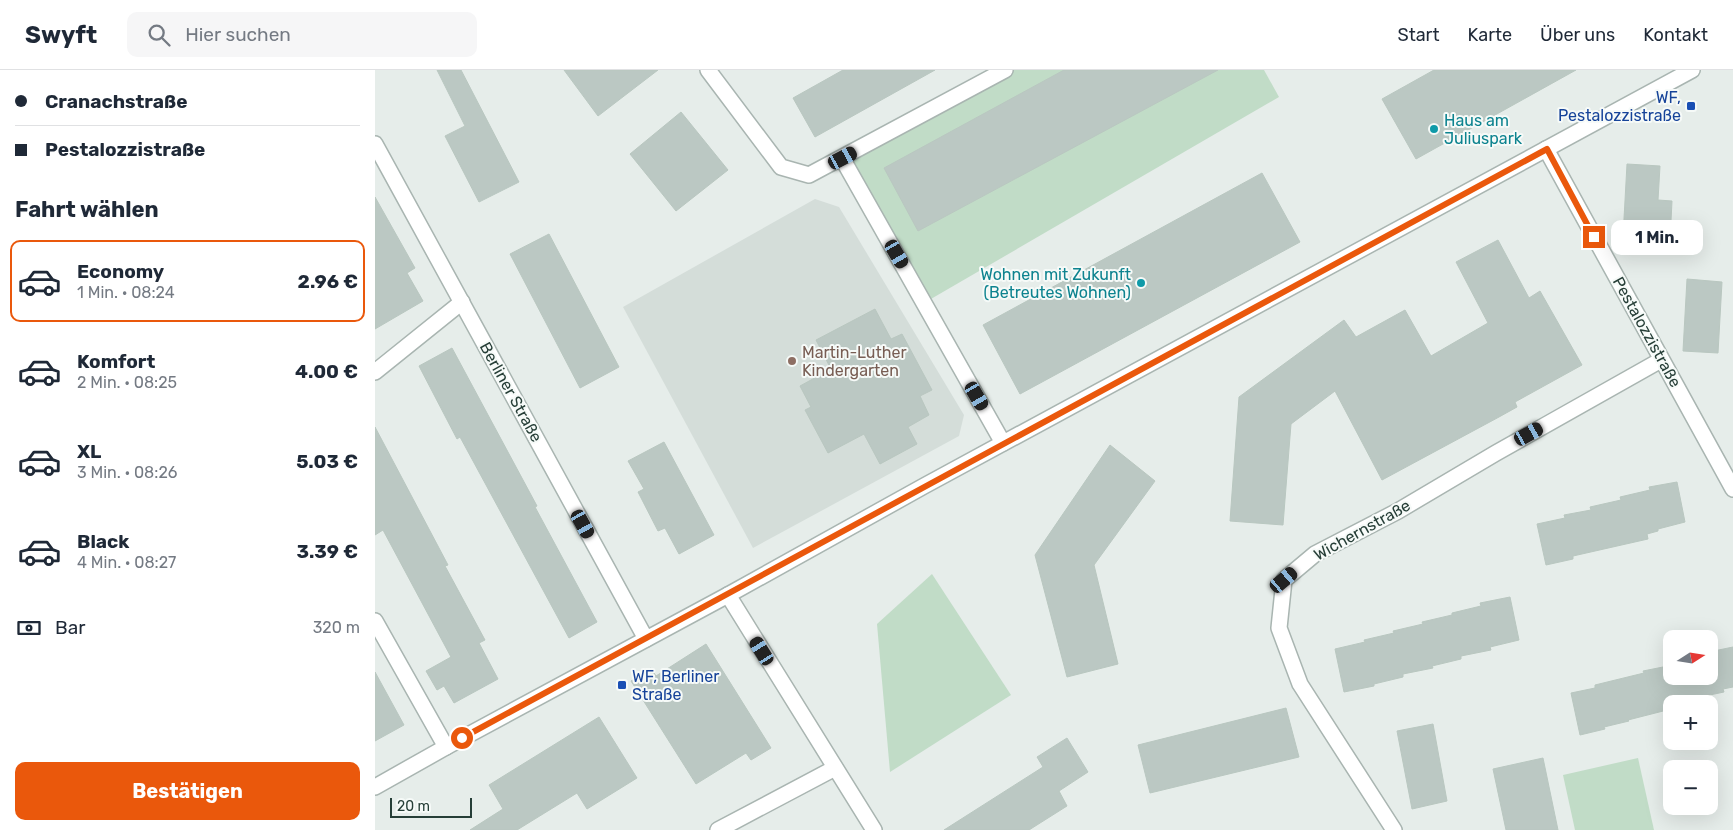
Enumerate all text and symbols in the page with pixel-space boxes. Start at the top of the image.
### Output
search box [127,12,477,57]
text: Swyft [25,21,97,49]
icon: search [145,21,173,49]
text: Hier suchen [185,23,291,46]
text: Start [1397,24,1440,46]
text: Karte [1468,24,1512,46]
text: Über uns [1540,24,1615,46]
text: Kontakt [1643,24,1708,46]
place label: WF, Pestalozzistraße [1558,88,1681,125]
text: Cranachstraße [45,90,187,113]
marker: WF, Pestalozzistraße [1685,100,1697,112]
place label: Haus am Juliuspark [1444,111,1523,148]
marker: Haus am Juliuspark [1428,123,1440,135]
text: Pestalozzistraße [45,138,205,161]
car [826,144,859,172]
text: Fahrt wählen [15,196,159,223]
callout: 1 Min. [1611,220,1704,254]
route end [1583,226,1605,248]
text: 1 Min. [1635,228,1679,247]
car [883,237,910,271]
icon: car [17,259,62,304]
text: Economy [77,260,164,283]
place label: Wohnen mit Zukunft (Betreutes Wohnen) [980,265,1131,302]
text: 2.96 € [298,270,358,293]
street label: Pestalozzistraße [1609,274,1685,390]
marker: Wohnen mit Zukunft (Betreutes Wohnen) [1135,277,1147,289]
text: 1 Min. · 08:24 [77,283,175,302]
street label: Berliner Straße [476,339,546,445]
place label: Martin-Luther Kindergarten [802,343,907,380]
icon: car [17,349,62,394]
text: Komfort [77,350,155,373]
marker: Martin-Luther Kindergarten [786,355,798,367]
text: 4.00 € [295,360,358,383]
text: 2 Min. · 08:25 [77,373,177,392]
car [963,379,990,413]
car [1512,420,1545,448]
icon: car [17,439,62,484]
text: XL [77,440,101,463]
text: 5.03 € [296,450,358,473]
text: 3 Min. · 08:26 [77,463,177,482]
street label: Wichernstraße [1310,496,1414,564]
car [569,507,596,541]
icon: car [17,529,62,574]
text: Black [77,530,129,553]
text: 3.39 € [296,540,358,563]
text: 4 Min. · 08:27 [77,553,176,572]
car [1267,565,1300,595]
icon: cash [15,614,43,642]
text: Bar [55,616,85,639]
text: 320 m [313,618,360,637]
north arrow [1663,630,1717,685]
map controls [1663,630,1718,815]
car [747,634,776,668]
place label: WF, Berliner Straße [632,667,719,704]
marker: WF, Berliner Straße [616,679,628,691]
button: + [1663,695,1718,750]
route start [451,727,473,749]
button: − [1663,760,1718,815]
button: Bestätigen [15,762,360,820]
scale bar [390,795,473,818]
text: 20 m [397,798,430,815]

